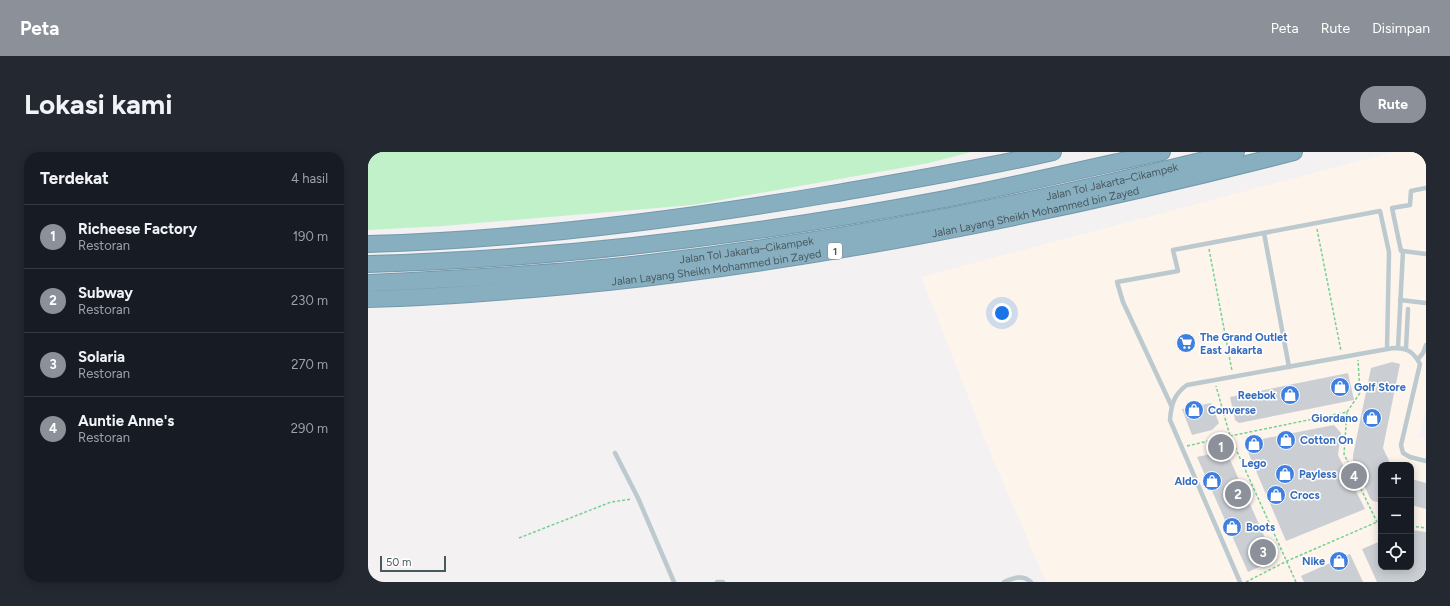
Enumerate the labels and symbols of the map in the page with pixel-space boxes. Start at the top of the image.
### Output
street label: Jalan Tol Jakarta–Cikampek [1045,160,1180,203]
street label: Jalan Layang Sheikh Mohammed bin Zayed [931,184,1141,240]
street label: Jalan Tol Jakarta–Cikampek [679,234,815,266]
road number: 1 [828,243,842,259]
street label: Jalan Layang Sheikh Mohammed bin Zayed [611,247,822,289]
your location [992,303,1012,323]
place label: The Grand Outlet East Jakarta [1200,331,1288,357]
supermarket icon: The Grand Outlet East Jakarta [1175,332,1197,354]
shop icon: Golf Store [1329,376,1351,398]
place label: Golf Store [1354,381,1406,394]
shop icon: Reebok [1279,384,1301,406]
place label: Reebok [1238,389,1276,402]
shop icon: Converse [1183,399,1205,421]
place label: Converse [1208,404,1256,417]
shop icon: Giordano [1361,407,1383,429]
place label: Giordano [1311,412,1359,425]
shop icon: Cotton On [1275,429,1297,451]
pin: 1 [1208,432,1234,462]
shop icon: Lego [1243,433,1265,455]
place label: Cotton On [1300,434,1353,447]
place label: Lego [1241,457,1267,470]
pin: 4 [1341,461,1367,491]
shop icon: Payless [1274,463,1296,485]
place label: Payless [1299,468,1337,481]
shop icon: Aldo [1201,470,1223,492]
place label: Aldo [1175,475,1199,488]
pin: 2 [1225,479,1251,509]
shop icon: Crocs [1265,484,1287,506]
place label: Crocs [1290,489,1320,502]
shop icon: Boots [1221,516,1243,538]
place label: Boots [1246,521,1275,534]
pin: 3 [1250,537,1276,567]
shop icon: Nike [1328,550,1350,572]
scale bar [380,554,446,573]
place label: Nike [1302,555,1325,568]

